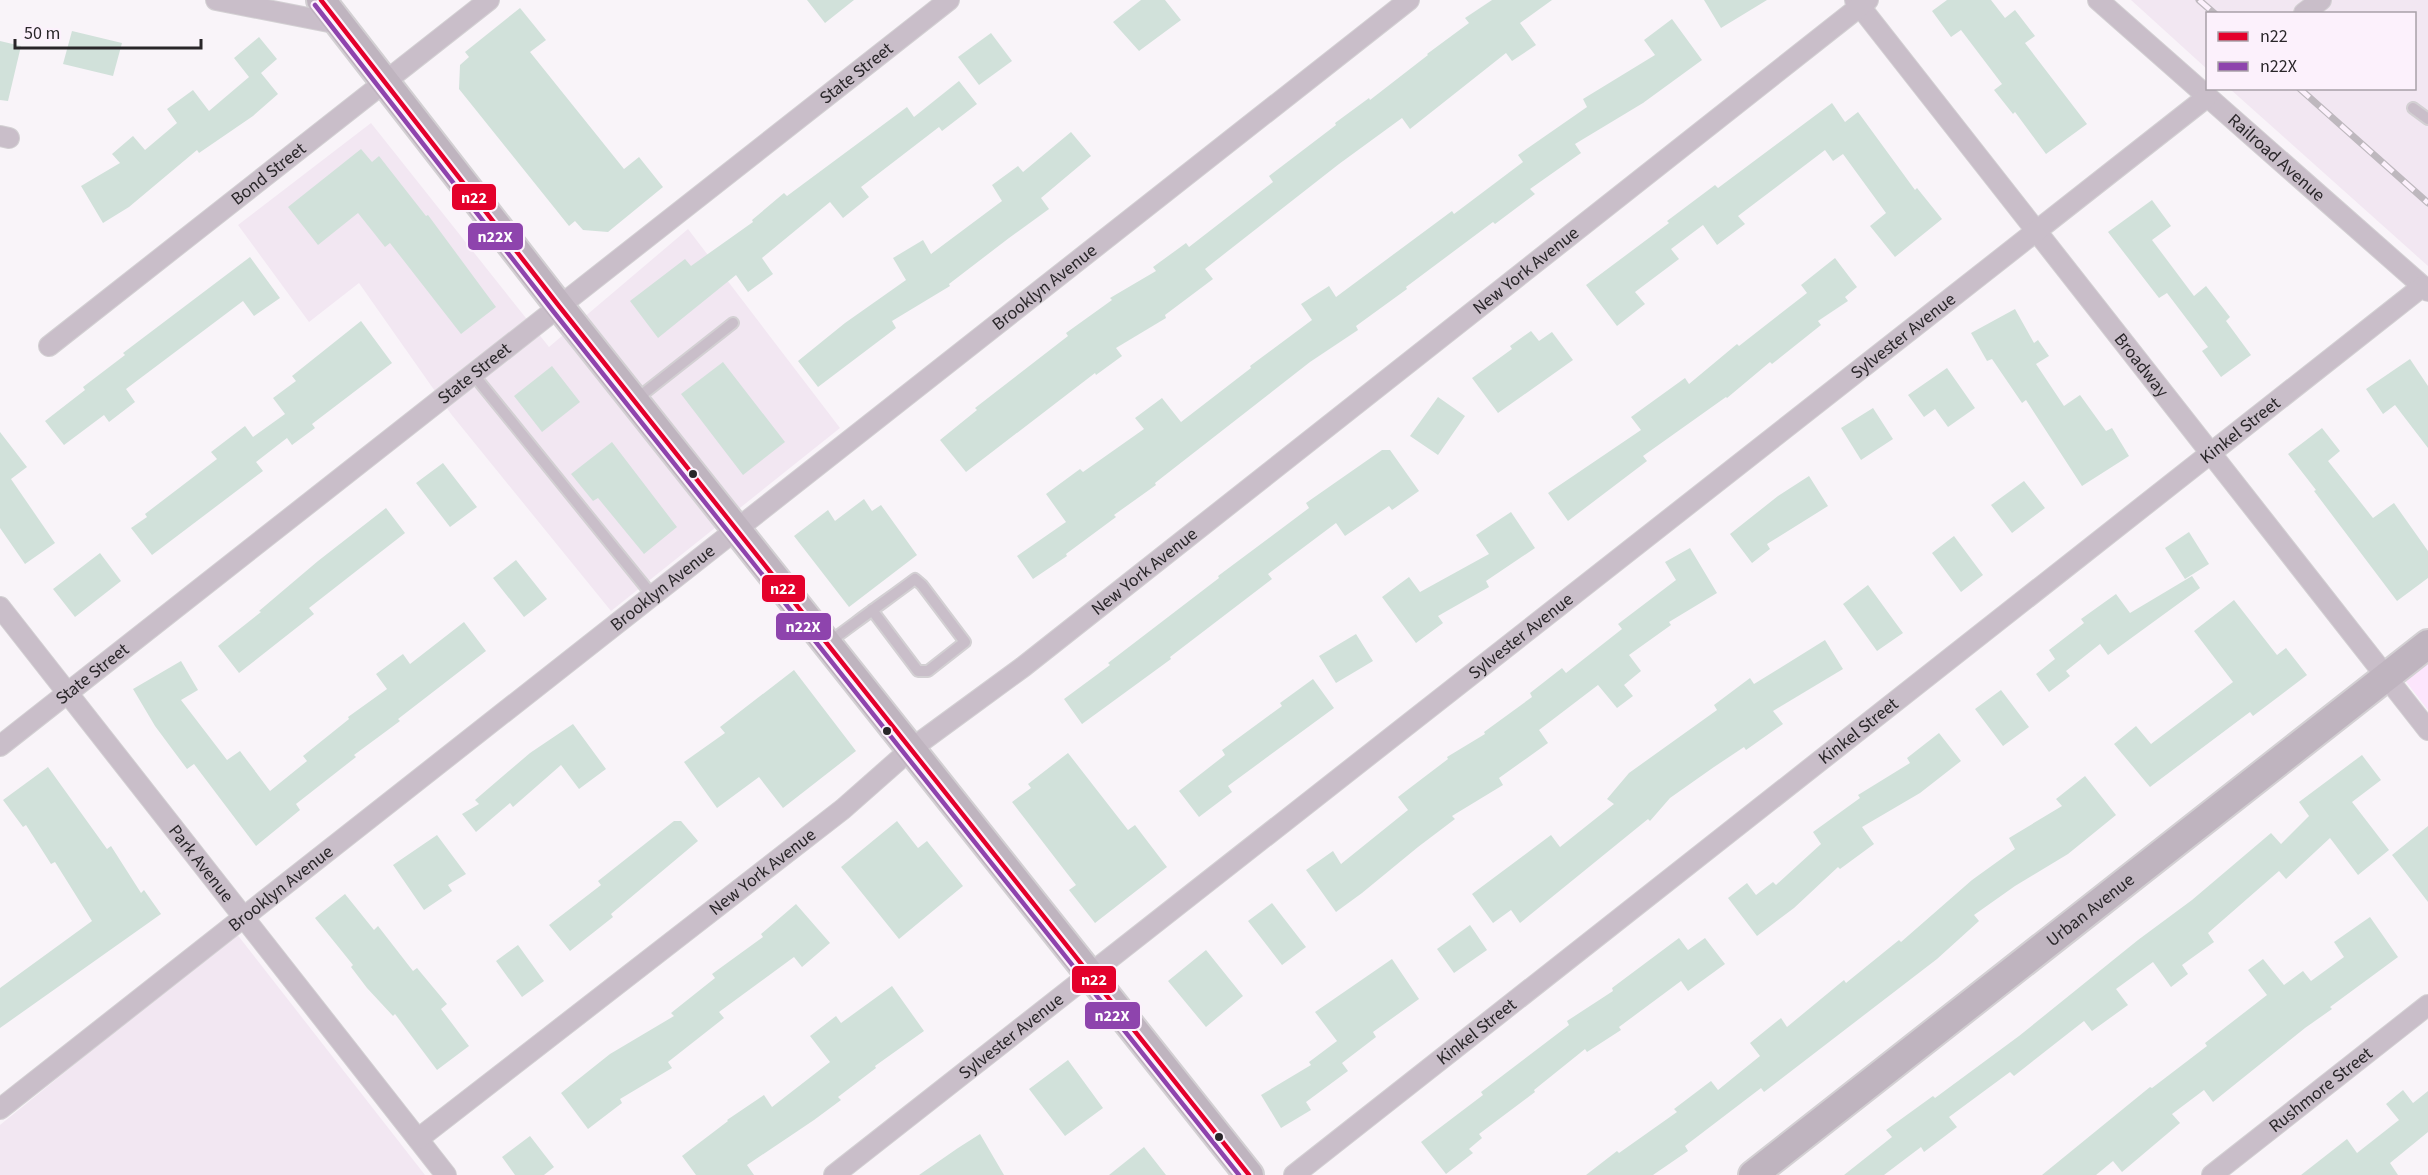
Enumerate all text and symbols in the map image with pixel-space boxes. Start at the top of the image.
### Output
scale bar [15,12,201,50]
legend [2206,12,2416,90]
text: 50 m [24,21,60,46]
text: n22 [2260,24,2288,49]
street label: State Street [814,37,898,110]
text: n22X [2260,54,2297,79]
street label: Railroad Avenue [2222,108,2330,208]
street label: Bond Street [226,137,311,211]
line badge: n22 [451,183,497,211]
text: n22 [461,187,487,209]
street label: New York Avenue [1468,221,1584,320]
line badge: n22X [467,222,524,251]
text: n22X [477,226,513,248]
street label: Brooklyn Avenue [987,238,1102,337]
street label: Sylvester Avenue [1845,287,1961,385]
street label: Broadway [2108,328,2175,403]
street label: State Street [432,337,516,411]
street label: Kinkel Street [2195,391,2286,470]
unlabelled marker [687,468,699,480]
street label: New York Avenue [1086,522,1203,622]
street label: Brooklyn Avenue [605,539,720,637]
line badge: n22 [761,574,806,603]
text: n22 [770,578,796,600]
street label: Sylvester Avenue [1463,587,1579,685]
line badge: n22X [775,612,832,641]
text: n22X [785,616,821,638]
street label: State Street [50,637,134,711]
street label: Kinkel Street [1813,692,1904,771]
unlabelled marker [881,725,893,737]
street label: Park Avenue [162,819,239,908]
street label: New York Avenue [704,822,821,921]
street label: Brooklyn Avenue [223,839,339,938]
street label: Urban Avenue [2041,868,2140,953]
line badge: n22 [1071,965,1117,994]
text: n22 [1081,969,1107,991]
street label: Sylvester Avenue [954,987,1069,1086]
street label: Kinkel Street [1431,992,1522,1071]
line badge: n22X [1084,1001,1141,1030]
text: n22X [1094,1005,1130,1027]
street label: Rushmore Street [2264,1041,2378,1139]
unlabelled marker [1213,1131,1225,1143]

